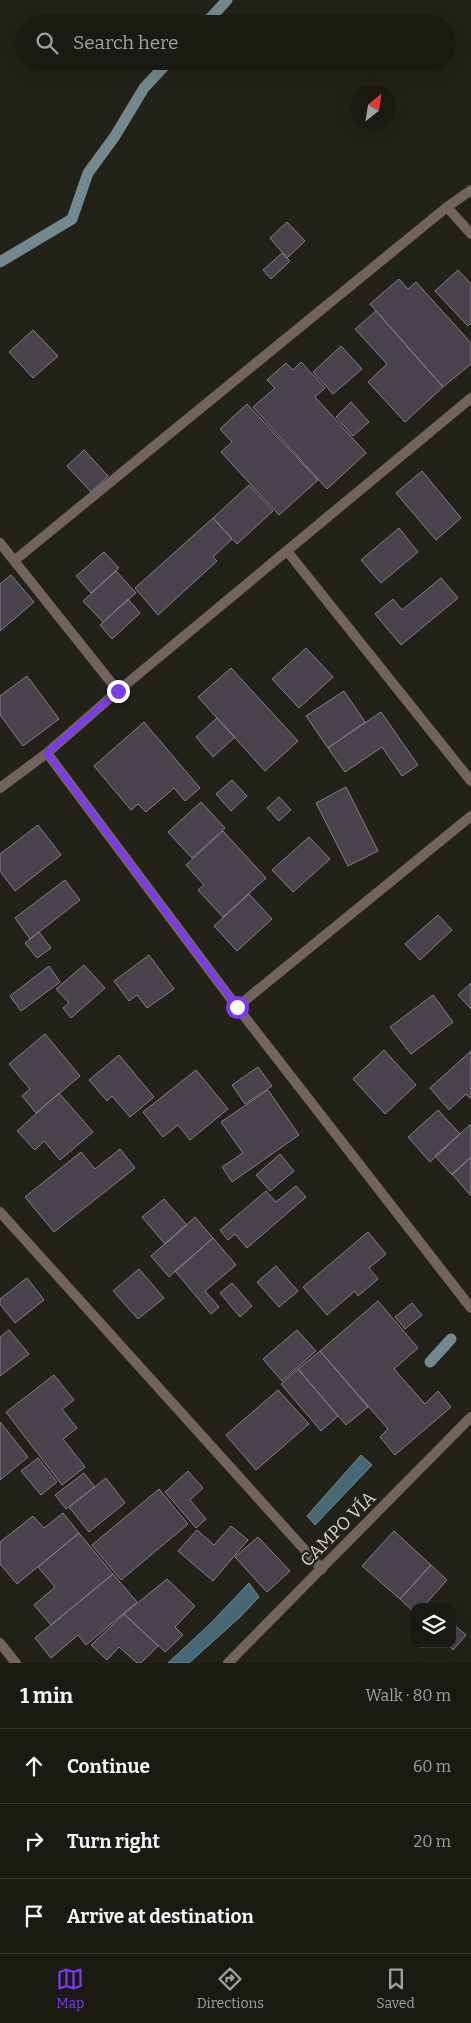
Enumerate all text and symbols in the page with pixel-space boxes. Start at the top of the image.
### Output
search box [15,15,456,70]
icon: search [33,29,61,57]
text: Search here [73,31,178,54]
north arrow [351,85,396,130]
route end [107,680,130,703]
route start [226,996,249,1019]
street label: CAMPO VÍA [295,1486,380,1571]
map controls [411,1603,456,1648]
button: layers [411,1603,456,1648]
text: 1 min [20,1683,73,1709]
text: Walk · 80 m [365,1686,451,1705]
icon: ahead [20,1752,48,1780]
text: Continue [67,1755,150,1778]
text: 60 m [413,1757,451,1776]
icon: right [20,1827,48,1855]
text: Turn right [67,1830,160,1853]
text: 20 m [414,1832,451,1851]
icon: arrive [20,1902,48,1930]
text: Arrive at destination [67,1905,254,1928]
tab: Map [56,1965,84,2012]
tab: Directions [197,1965,264,2012]
tab: Saved [376,1965,415,2012]

